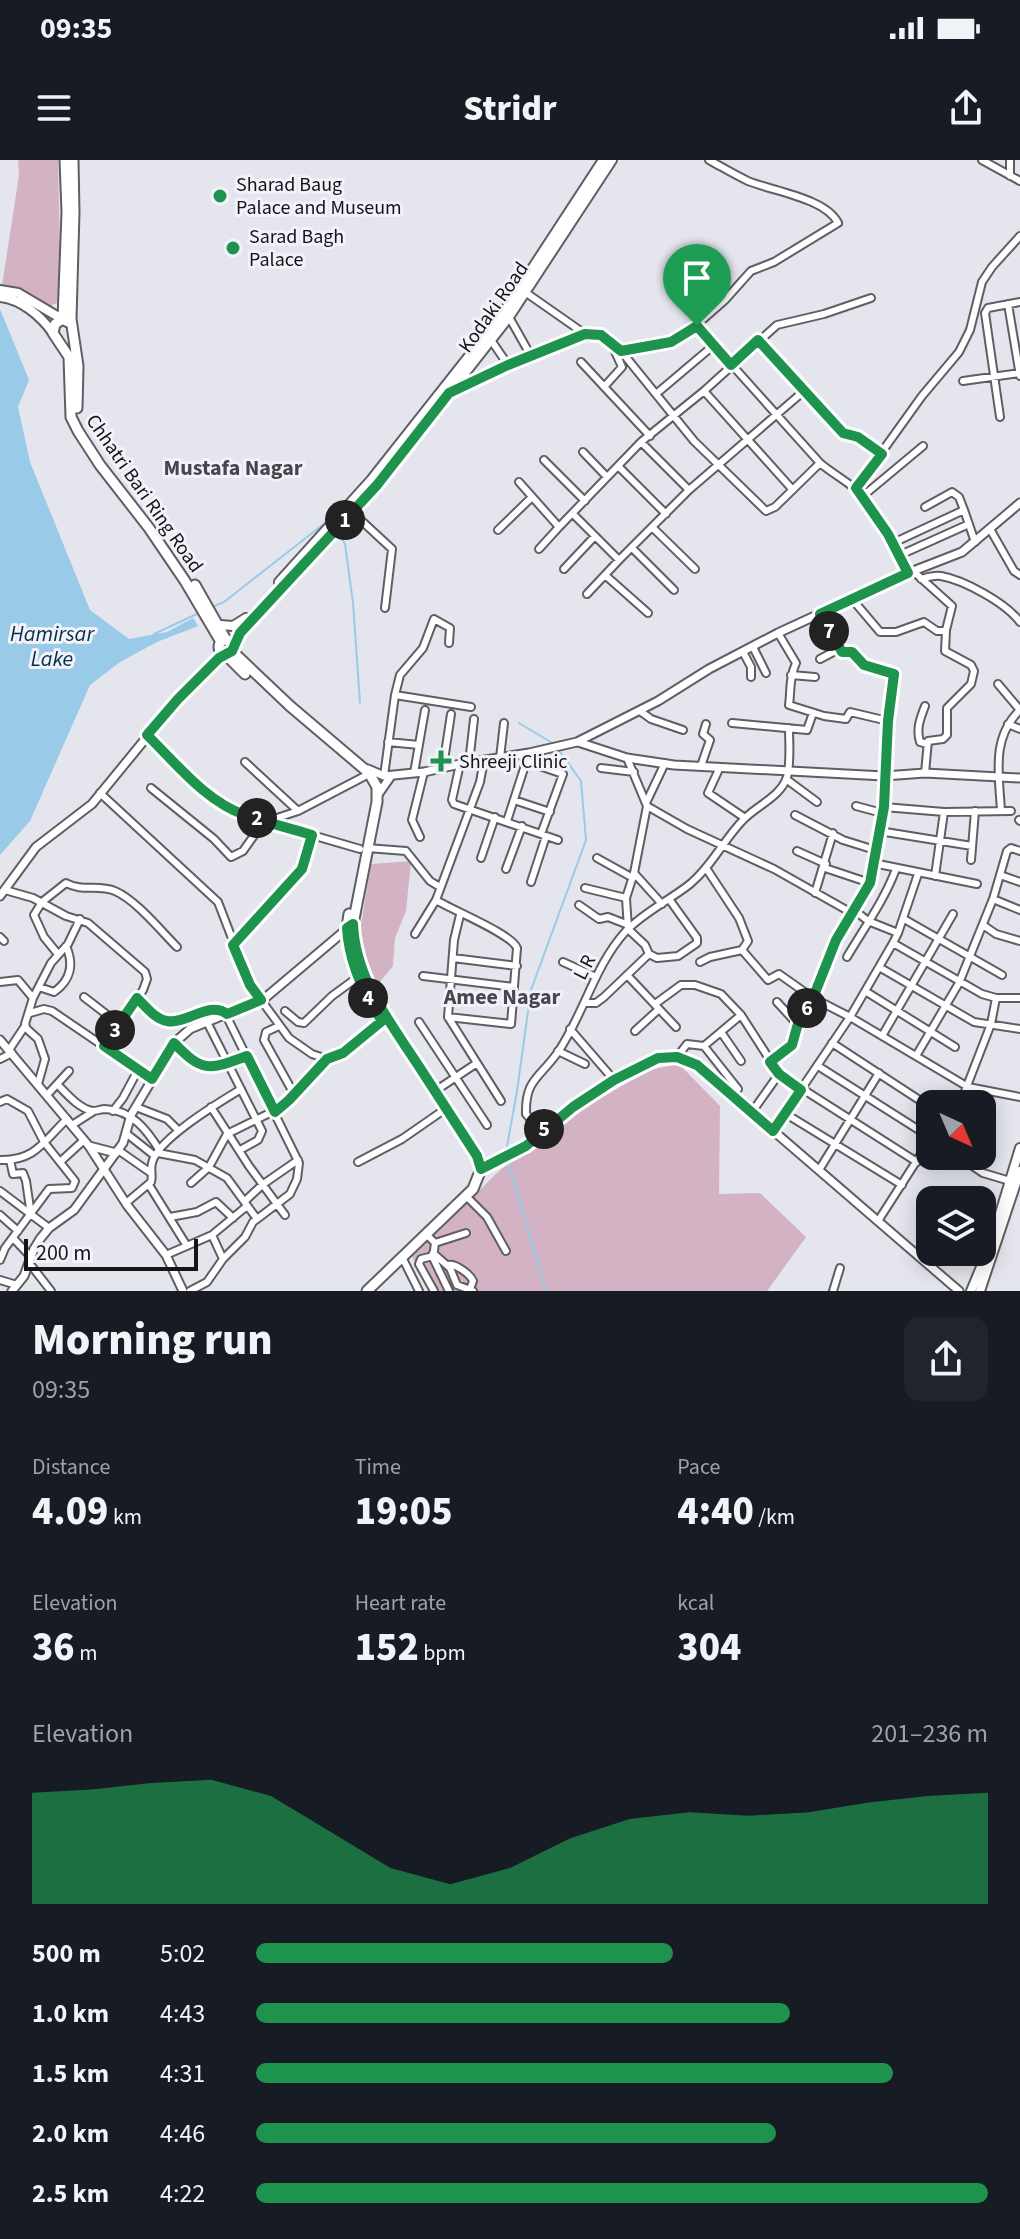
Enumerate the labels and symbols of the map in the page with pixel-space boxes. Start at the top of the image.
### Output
place label: Sharad Baug Palace and Museum [236,171,402,222]
marker: Sharad Baug Palace and Museum [211,187,229,205]
place label: Sarad Bagh Palace [249,223,344,274]
marker: Sarad Bagh Palace [224,239,242,257]
pin [663,244,731,326]
street label: Kodaki Road [452,256,535,359]
street label: Chhatri Bari Ring Road [79,409,209,578]
district label: Mustafa Nagar [163,452,303,484]
pin: 1 [325,500,365,540]
pin: 7 [809,611,849,651]
water label: Hamirsar Lake [10,618,95,675]
place label: Shreeji Clinic [459,748,567,776]
marker: Shreeji Clinic [430,750,452,772]
pin: 2 [237,798,277,838]
street label: L R [567,950,603,985]
pin: 4 [348,978,388,1018]
district label: Amee Nagar [443,981,561,1013]
pin: 6 [787,988,827,1028]
pin: 3 [95,1010,135,1050]
north arrow [916,1090,996,1170]
pin: 5 [524,1109,564,1149]
scale bar [24,1235,198,1271]

